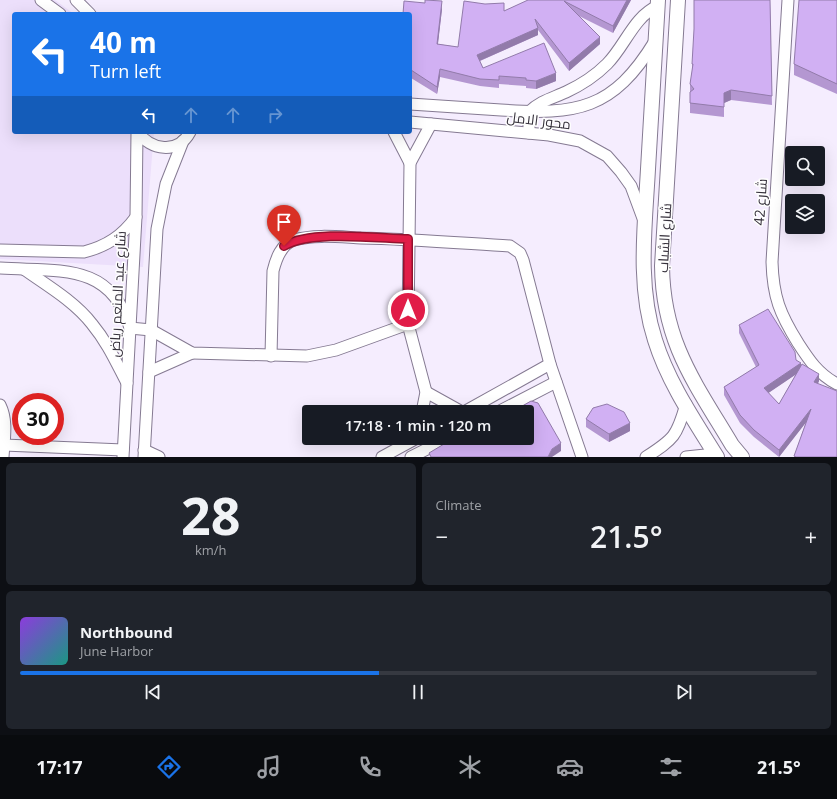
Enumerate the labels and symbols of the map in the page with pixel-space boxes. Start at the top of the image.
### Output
street label: محور الامل [506,107,572,133]
street label: شارع 42 [749,178,771,226]
street label: شارع الشباب [653,203,675,273]
pin [267,205,301,246]
street label: شارع عبد المنعم رياض [104,230,131,358]
position arrow [387,289,429,331]
speed limit sign: 30 [12,393,64,445]

